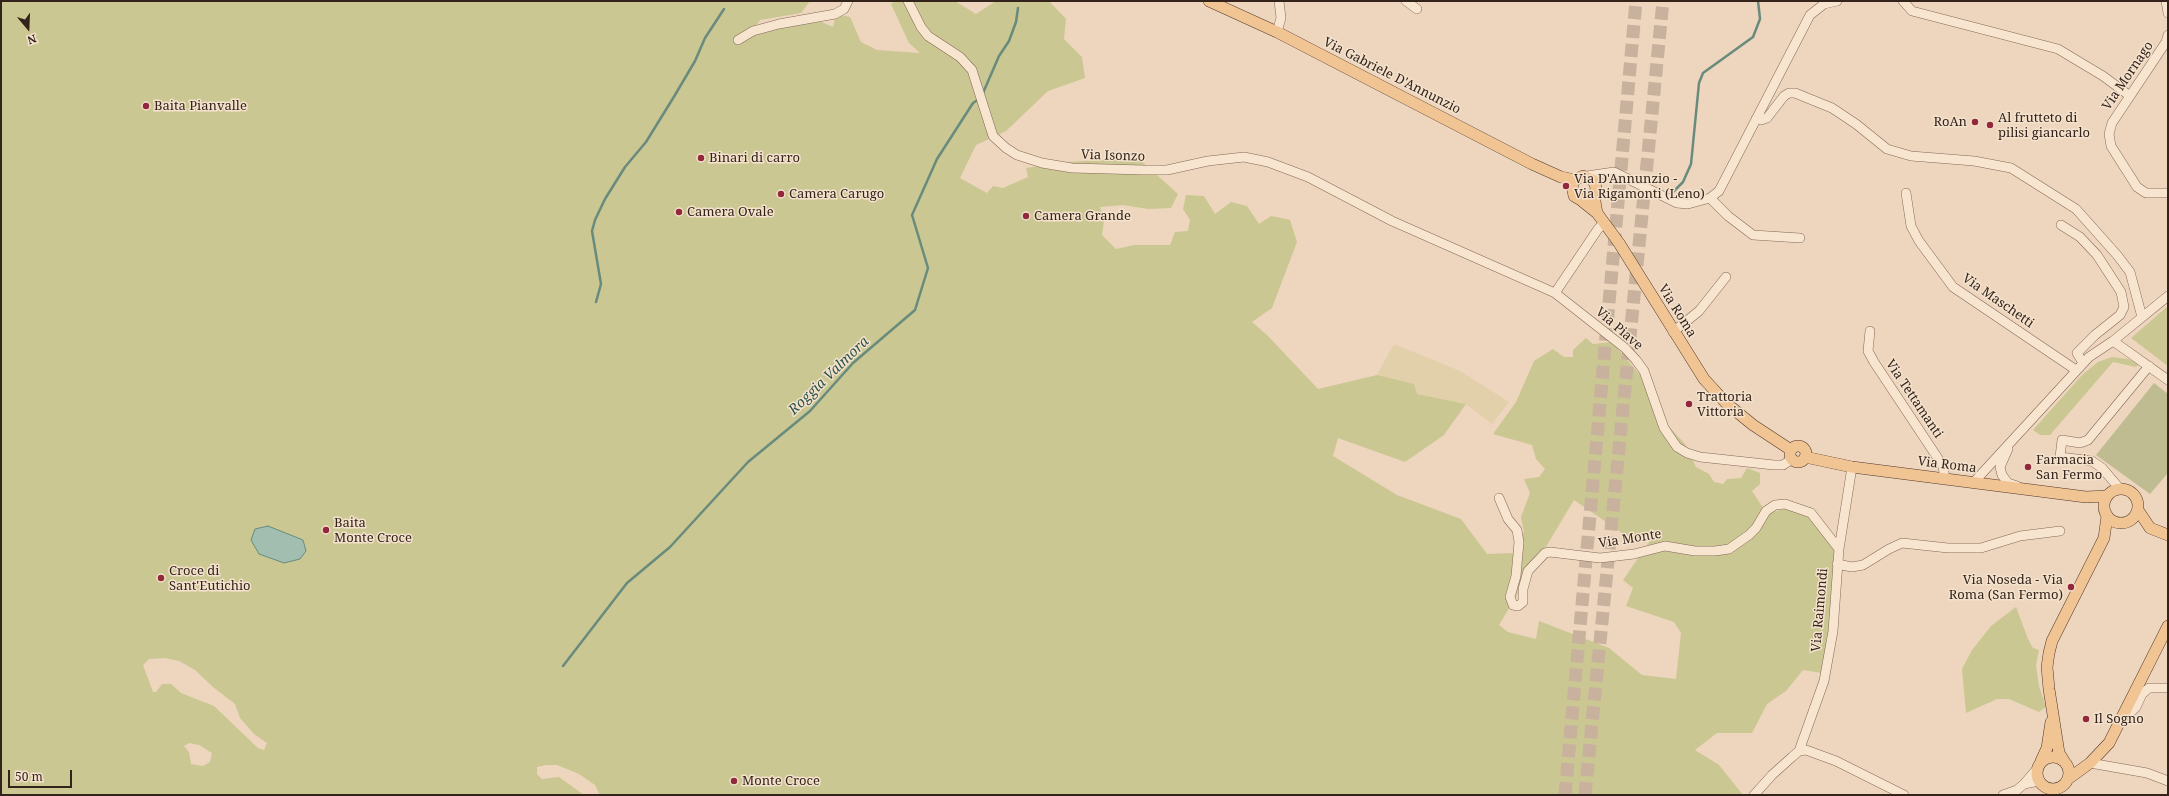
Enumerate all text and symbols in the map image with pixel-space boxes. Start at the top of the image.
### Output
north arrow [8,8,48,48]
text: N [26,31,39,48]
street label: Via Gabriele D'Annunzio [1321,35,1463,117]
street label: Via Mornago [2099,39,2157,113]
place label: Baita Pianvalle [154,98,247,114]
marker: Baita Pianvalle [141,101,151,111]
place label: Al frutteto di pilisi giancarlo [1998,110,2090,141]
place label: RoAn [1933,114,1967,130]
marker: RoAn [1970,117,1980,127]
marker: Al frutteto di pilisi giancarlo [1985,120,1995,130]
street label: Via Isonzo [1081,147,1145,165]
place label: Binari di carro [709,150,800,166]
marker: Binari di carro [696,153,706,163]
place label: Via D'Annunzio - Via Rigamonti (Leno) [1574,171,1705,202]
marker: Via D'Annunzio - Via Rigamonti (Leno) [1561,181,1571,191]
place label: Camera Carugo [789,186,884,202]
marker: Camera Carugo [776,189,786,199]
place label: Camera Ovale [687,204,774,220]
marker: Camera Ovale [674,207,684,217]
place label: Camera Grande [1034,208,1131,224]
marker: Camera Grande [1021,211,1031,221]
street label: Via Maschetti [1959,271,2037,331]
street label: Via Roma [1655,282,1699,340]
street label: Via Piave [1592,304,1646,354]
water label: Roggia Valmora [785,334,873,418]
street label: Via Tettamanti [1882,357,1946,441]
place label: Trattoria Vittoria [1697,389,1752,420]
marker: Trattoria Vittoria [1684,399,1694,409]
place label: Farmacia San Fermo [2036,452,2102,483]
street label: Via Roma [1917,454,1977,476]
marker: Farmacia San Fermo [2023,462,2033,472]
place label: Baita Monte Croce [334,515,412,546]
marker: Baita Monte Croce [321,525,331,535]
street label: Via Monte [1598,526,1662,552]
place label: Croce di Sant'Eutichio [169,563,251,594]
street label: Via Raimondi [1809,568,1831,652]
place label: Via Noseda - Via Roma (San Fermo) [1949,572,2063,603]
marker: Croce di Sant'Eutichio [156,573,166,583]
marker: Via Noseda - Via Roma (San Fermo) [2066,582,2076,592]
place label: Il Sogno [2094,711,2144,727]
marker: Il Sogno [2081,714,2091,724]
scale bar [10,762,74,788]
text: 50 m [15,768,43,785]
place label: Monte Croce [742,773,820,789]
marker: Monte Croce [729,776,739,786]

